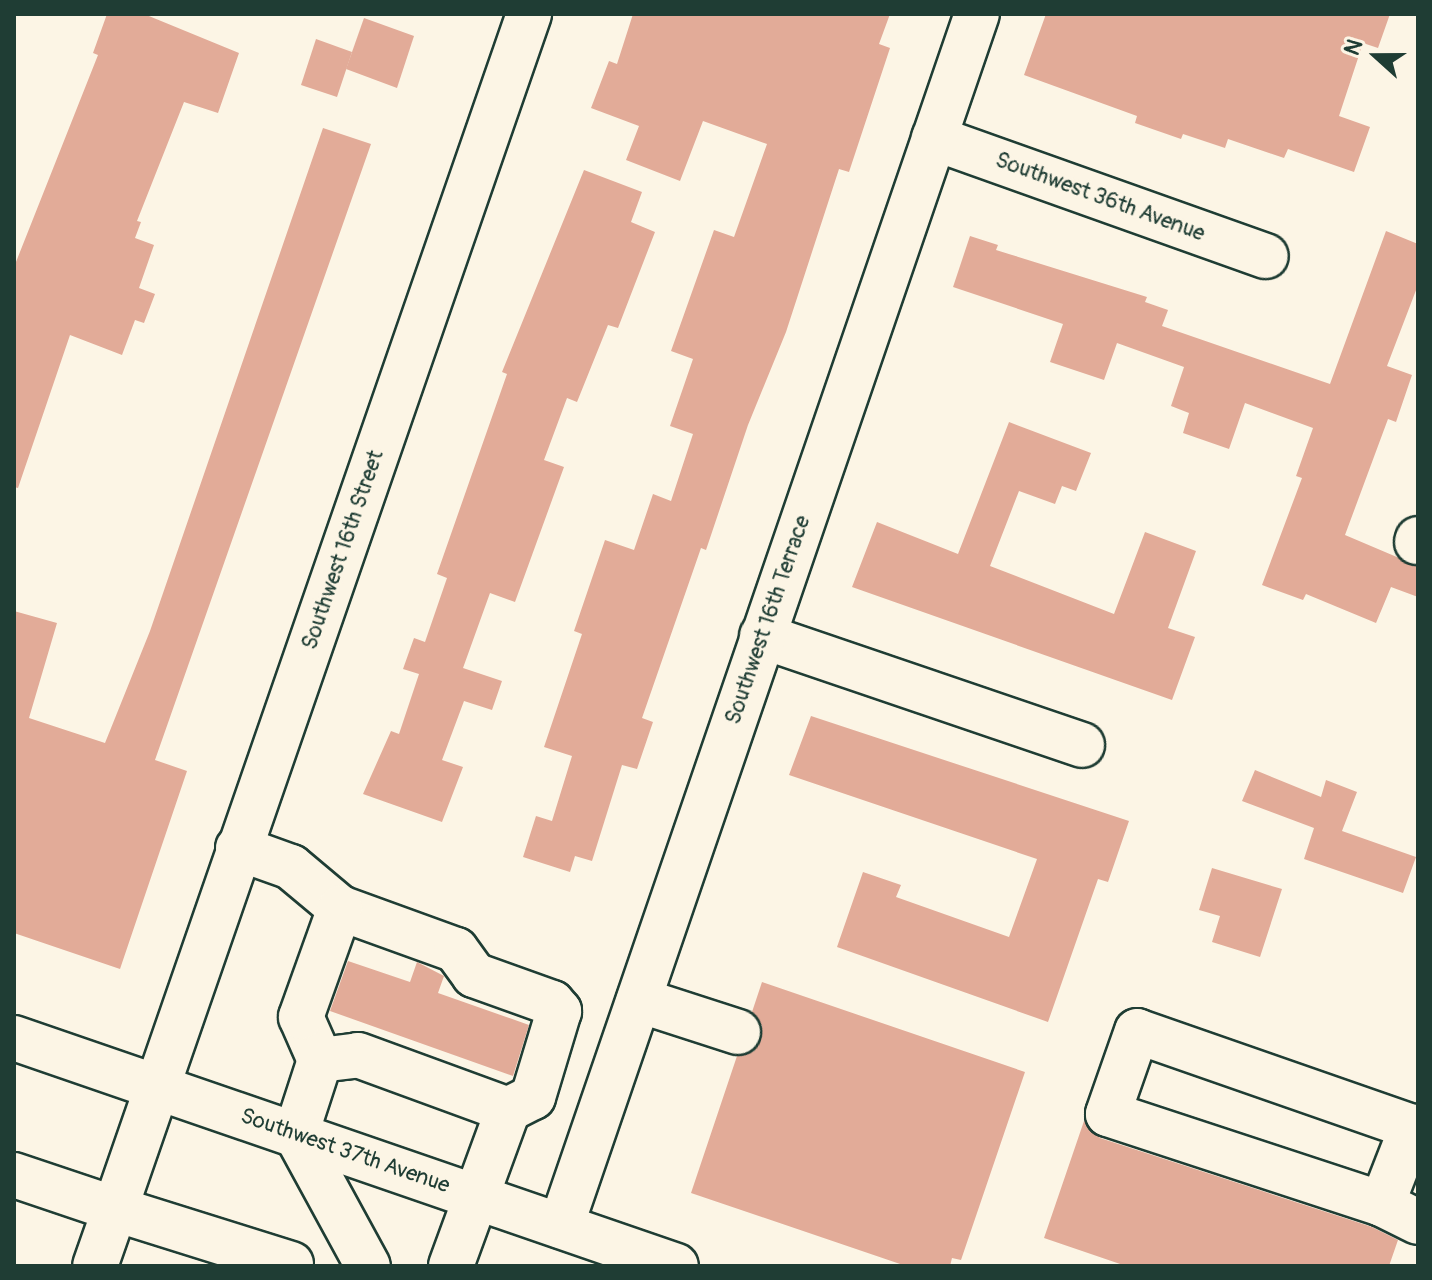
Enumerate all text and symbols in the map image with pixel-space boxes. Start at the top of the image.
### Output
north arrow [1336,16,1416,96]
text: N [1338,35,1369,59]
street label: Southwest 36th Avenue [992,147,1208,247]
street label: Southwest 16th Street [296,447,390,653]
street label: Southwest 16th Terrace [720,512,816,728]
street label: Southwest 37th Avenue [237,1103,453,1199]

